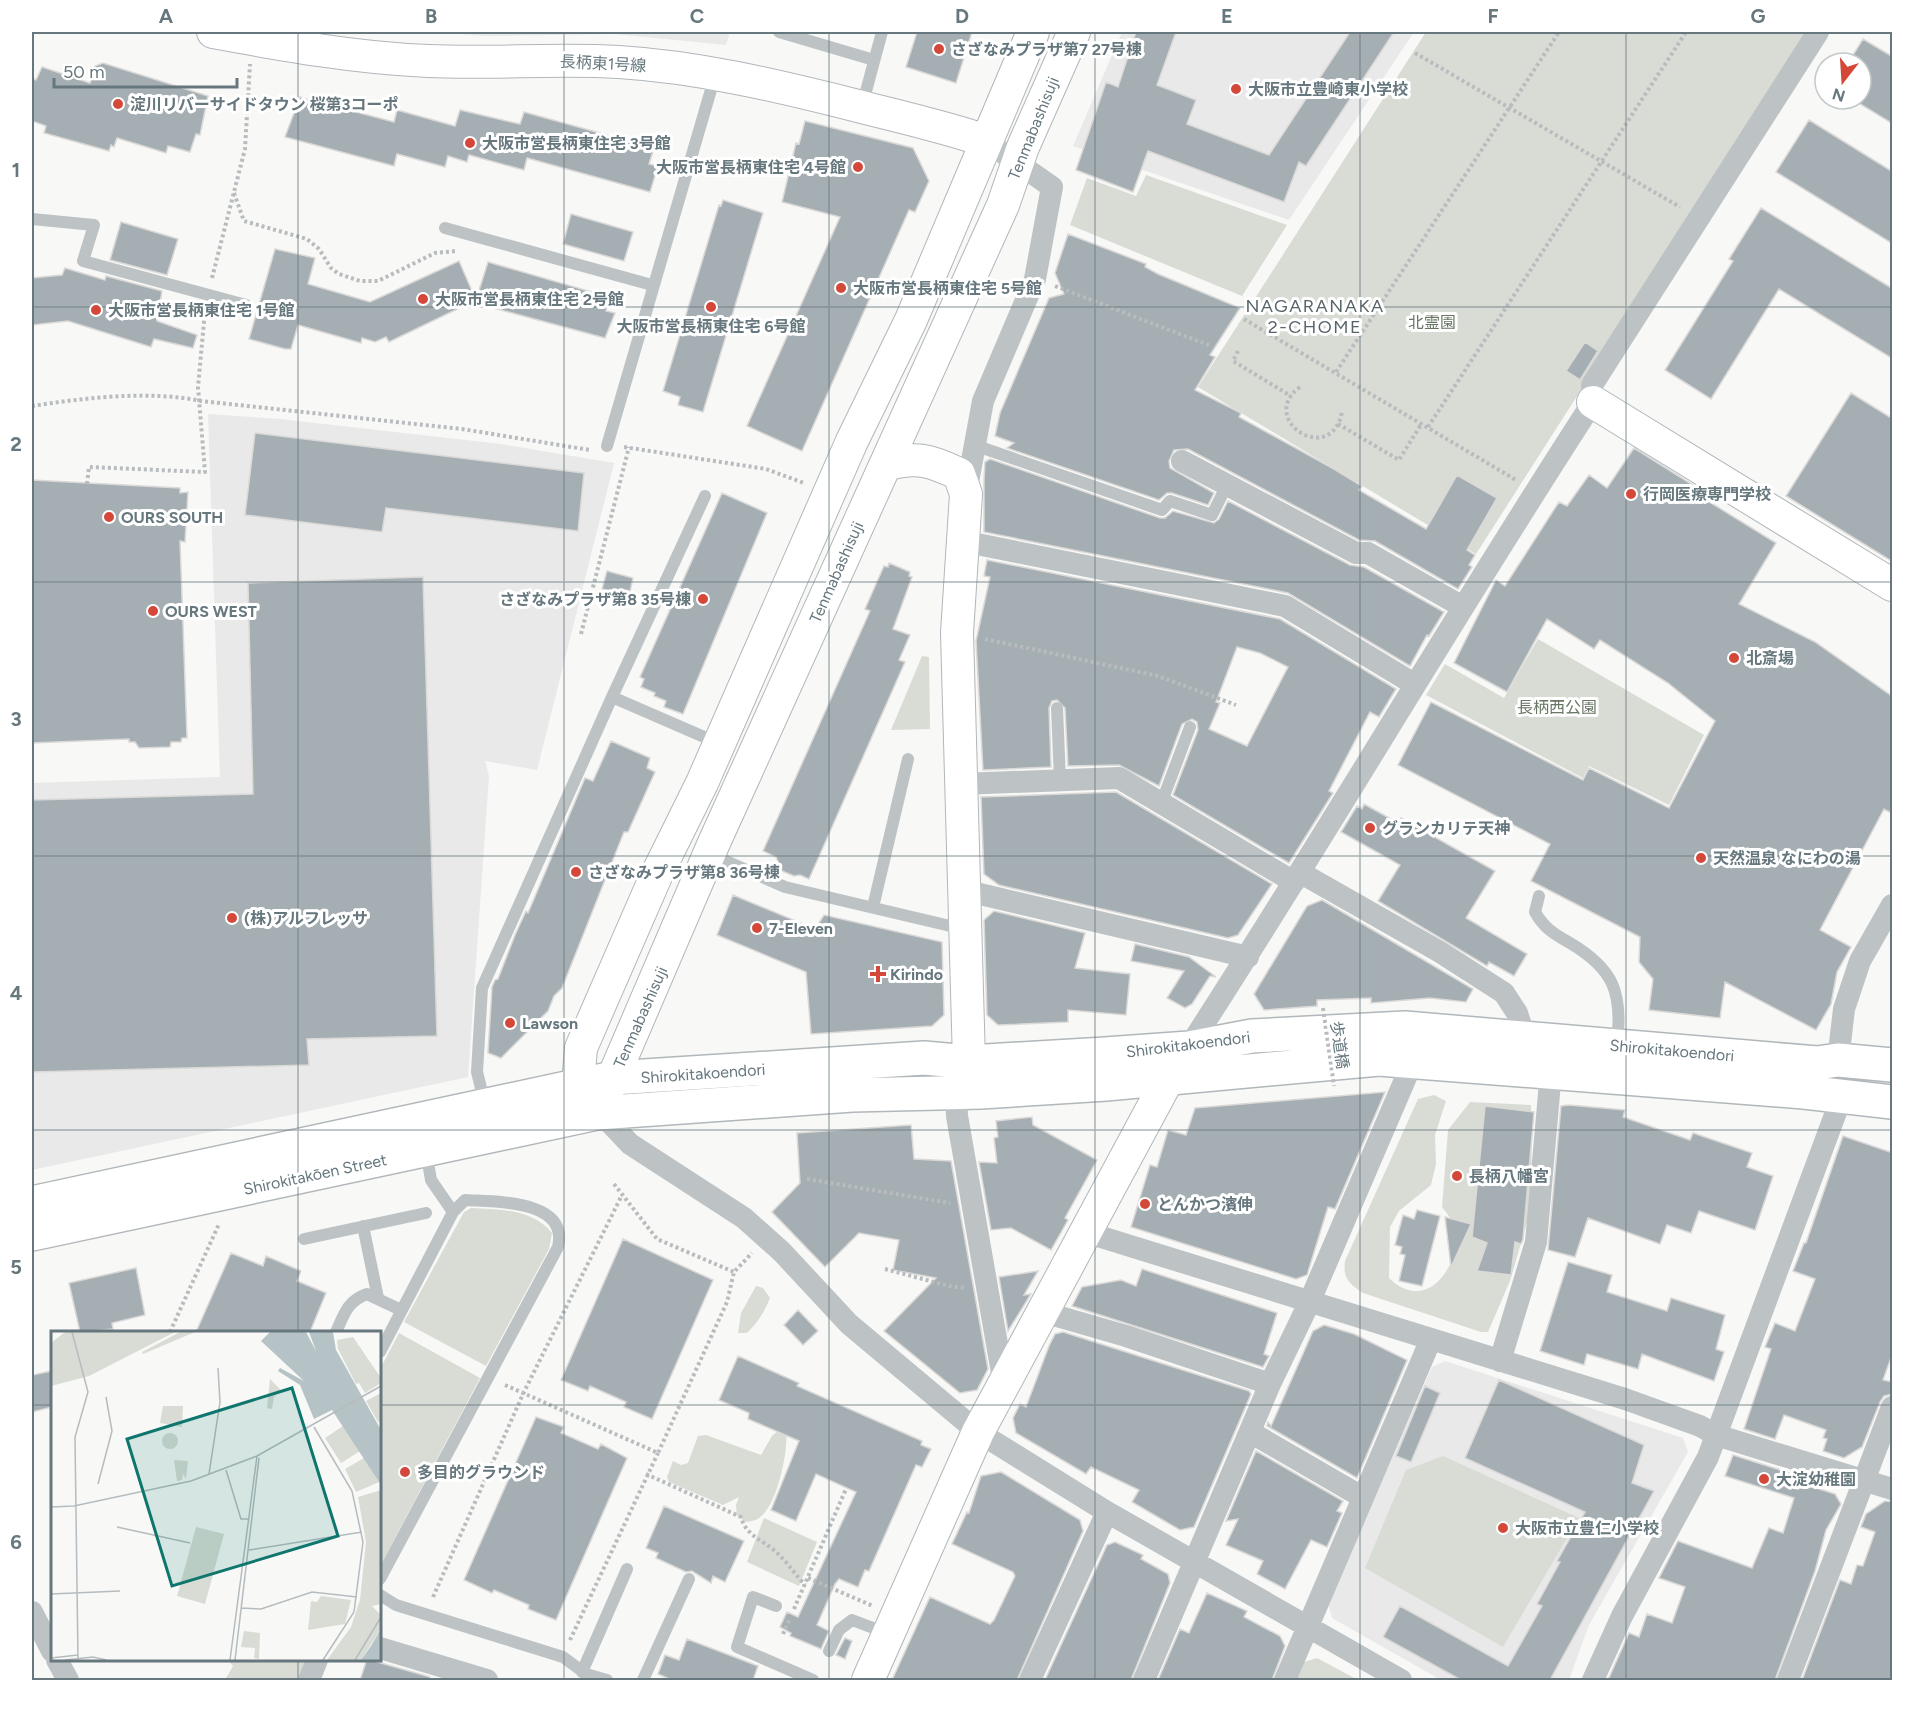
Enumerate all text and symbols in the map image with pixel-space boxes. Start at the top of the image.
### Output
text: A [159,4,174,28]
text: B [425,4,437,28]
text: C [690,4,704,28]
text: D [955,4,969,28]
text: E [1221,4,1233,28]
text: F [1487,4,1499,28]
text: G [1751,4,1766,28]
place label: さざなみプラザ第7 27号棟 [951,40,1142,59]
marker: さざなみプラザ第7 27号棟 [932,42,946,56]
scale bar [54,51,237,89]
north arrow [1813,51,1873,111]
street label: 長柄東1号線 [559,52,647,75]
text: 50 m [63,61,105,83]
street label: Tenmabashisuji [1004,74,1063,182]
place label: 大阪市立豊崎東小学校 [1248,80,1408,99]
marker: 大阪市立豊崎東小学校 [1229,82,1243,96]
text: N [1830,84,1847,106]
place label: 淀川リバーサイドタウン 桜第3コーポ [130,95,398,114]
marker: 淀川リバーサイドタウン 桜第3コーポ [111,97,125,111]
place label: 大阪市営長柄東住宅 3号館 [482,134,671,153]
marker: 大阪市営長柄東住宅 3号館 [463,136,477,150]
text: 1 [12,158,20,182]
place label: 大阪市営長柄東住宅 4号館 [656,158,846,177]
marker: 大阪市営長柄東住宅 4号館 [851,160,865,174]
place label: 大阪市営長柄東住宅 5号館 [853,279,1042,298]
marker: 大阪市営長柄東住宅 5号館 [834,281,848,295]
place label: 大阪市営長柄東住宅 2号館 [435,290,624,309]
marker: 大阪市営長柄東住宅 2号館 [416,292,430,306]
district label: NAGARANAKA 2-CHOME [1245,295,1385,338]
marker: 大阪市営長柄東住宅 6号館 [704,300,718,314]
place label: 大阪市営長柄東住宅 1号館 [108,301,295,320]
marker: 大阪市営長柄東住宅 1号館 [89,303,103,317]
park label: 北霊園 [1408,313,1456,332]
place label: 大阪市営長柄東住宅 6号館 [616,317,806,336]
text: 2 [10,432,22,456]
place label: 行岡医療専門学校 [1643,485,1771,504]
marker: 行岡医療専門学校 [1624,487,1638,501]
place label: OURS SOUTH [121,508,223,527]
marker: OURS SOUTH [102,510,116,524]
street label: Tenmabashisuji [806,518,867,626]
place label: さざなみプラザ第8 35号棟 [499,590,691,609]
marker: さざなみプラザ第8 35号棟 [696,592,710,606]
place label: OURS WEST [165,602,258,621]
marker: OURS WEST [146,604,160,618]
place label: 北斎場 [1746,649,1794,668]
marker: 北斎場 [1727,651,1741,665]
park label: 長柄西公園 [1517,698,1597,717]
text: 3 [10,707,22,731]
place label: グランカリテ天神 [1382,819,1510,838]
marker: グランカリテ天神 [1363,821,1377,835]
place label: 天然温泉 なにわの湯 [1713,849,1861,868]
marker: 天然温泉 なにわの湯 [1694,851,1708,865]
place label: さざなみプラザ第8 36号棟 [588,863,780,882]
marker: さざなみプラザ第8 36号棟 [569,865,583,879]
place label: (株)アルフレッサ [244,909,368,928]
marker: (株)アルフレッサ [225,911,239,925]
place label: 7-Eleven [769,919,833,938]
marker: 7-Eleven [750,921,764,935]
street label: Tenmabashisuji [610,963,671,1071]
place label: Kirindo [890,965,943,984]
marker: Kirindo [871,967,885,981]
text: 4 [10,981,23,1005]
place label: Lawson [522,1014,578,1033]
marker: Lawson [503,1016,517,1030]
street label: 歩道橋 [1327,1020,1352,1070]
street label: Shirokitakoendori [1125,1027,1251,1062]
street label: Shirokitakoendori [1609,1036,1735,1065]
street label: Shirokitakoendori [640,1060,766,1087]
street label: Shirokitakōen Street [242,1150,389,1199]
place label: 長柄八幡宮 [1469,1167,1549,1186]
marker: 長柄八幡宮 [1450,1169,1464,1183]
place label: とんかつ濱伸 [1157,1195,1253,1214]
marker: とんかつ濱伸 [1138,1197,1152,1211]
text: 5 [10,1255,22,1279]
inset map [51,1331,381,1661]
place label: 多目的グラウンド [417,1463,545,1482]
marker: 多目的グラウンド [398,1465,412,1479]
place label: 大淀幼稚園 [1776,1470,1856,1489]
marker: 大淀幼稚園 [1757,1472,1771,1486]
place label: 大阪市立豊仁小学校 [1515,1519,1659,1538]
marker: 大阪市立豊仁小学校 [1496,1521,1510,1535]
text: 6 [10,1530,22,1554]

